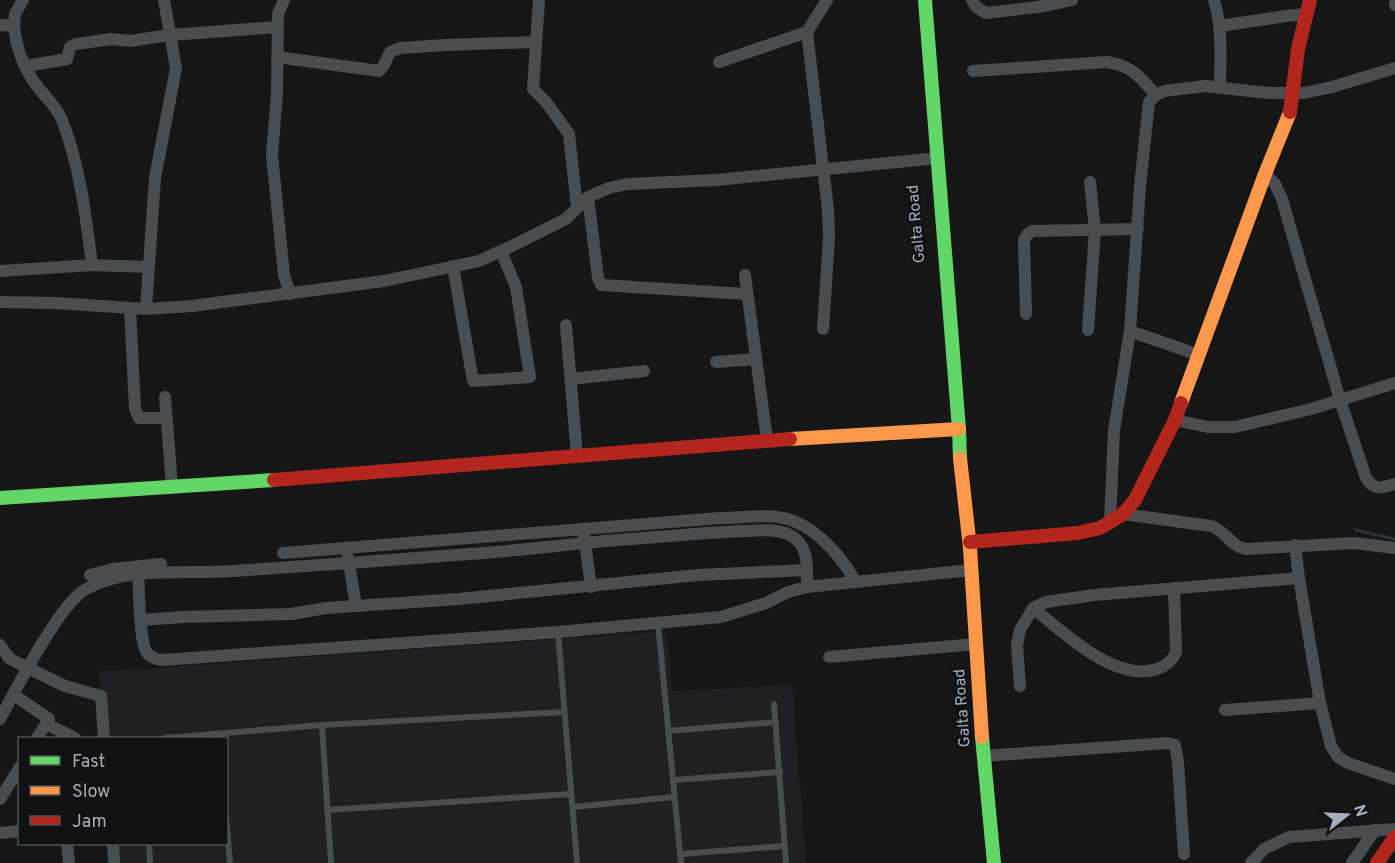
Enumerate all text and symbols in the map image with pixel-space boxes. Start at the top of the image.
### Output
street label: Galta Road [904,184,930,264]
street label: Galta Road [950,668,976,748]
legend [18,737,228,845]
text: Fast [72,751,105,774]
text: Slow [72,781,110,804]
north arrow [1317,785,1377,845]
text: N [1348,802,1371,820]
text: Jam [72,811,107,834]

